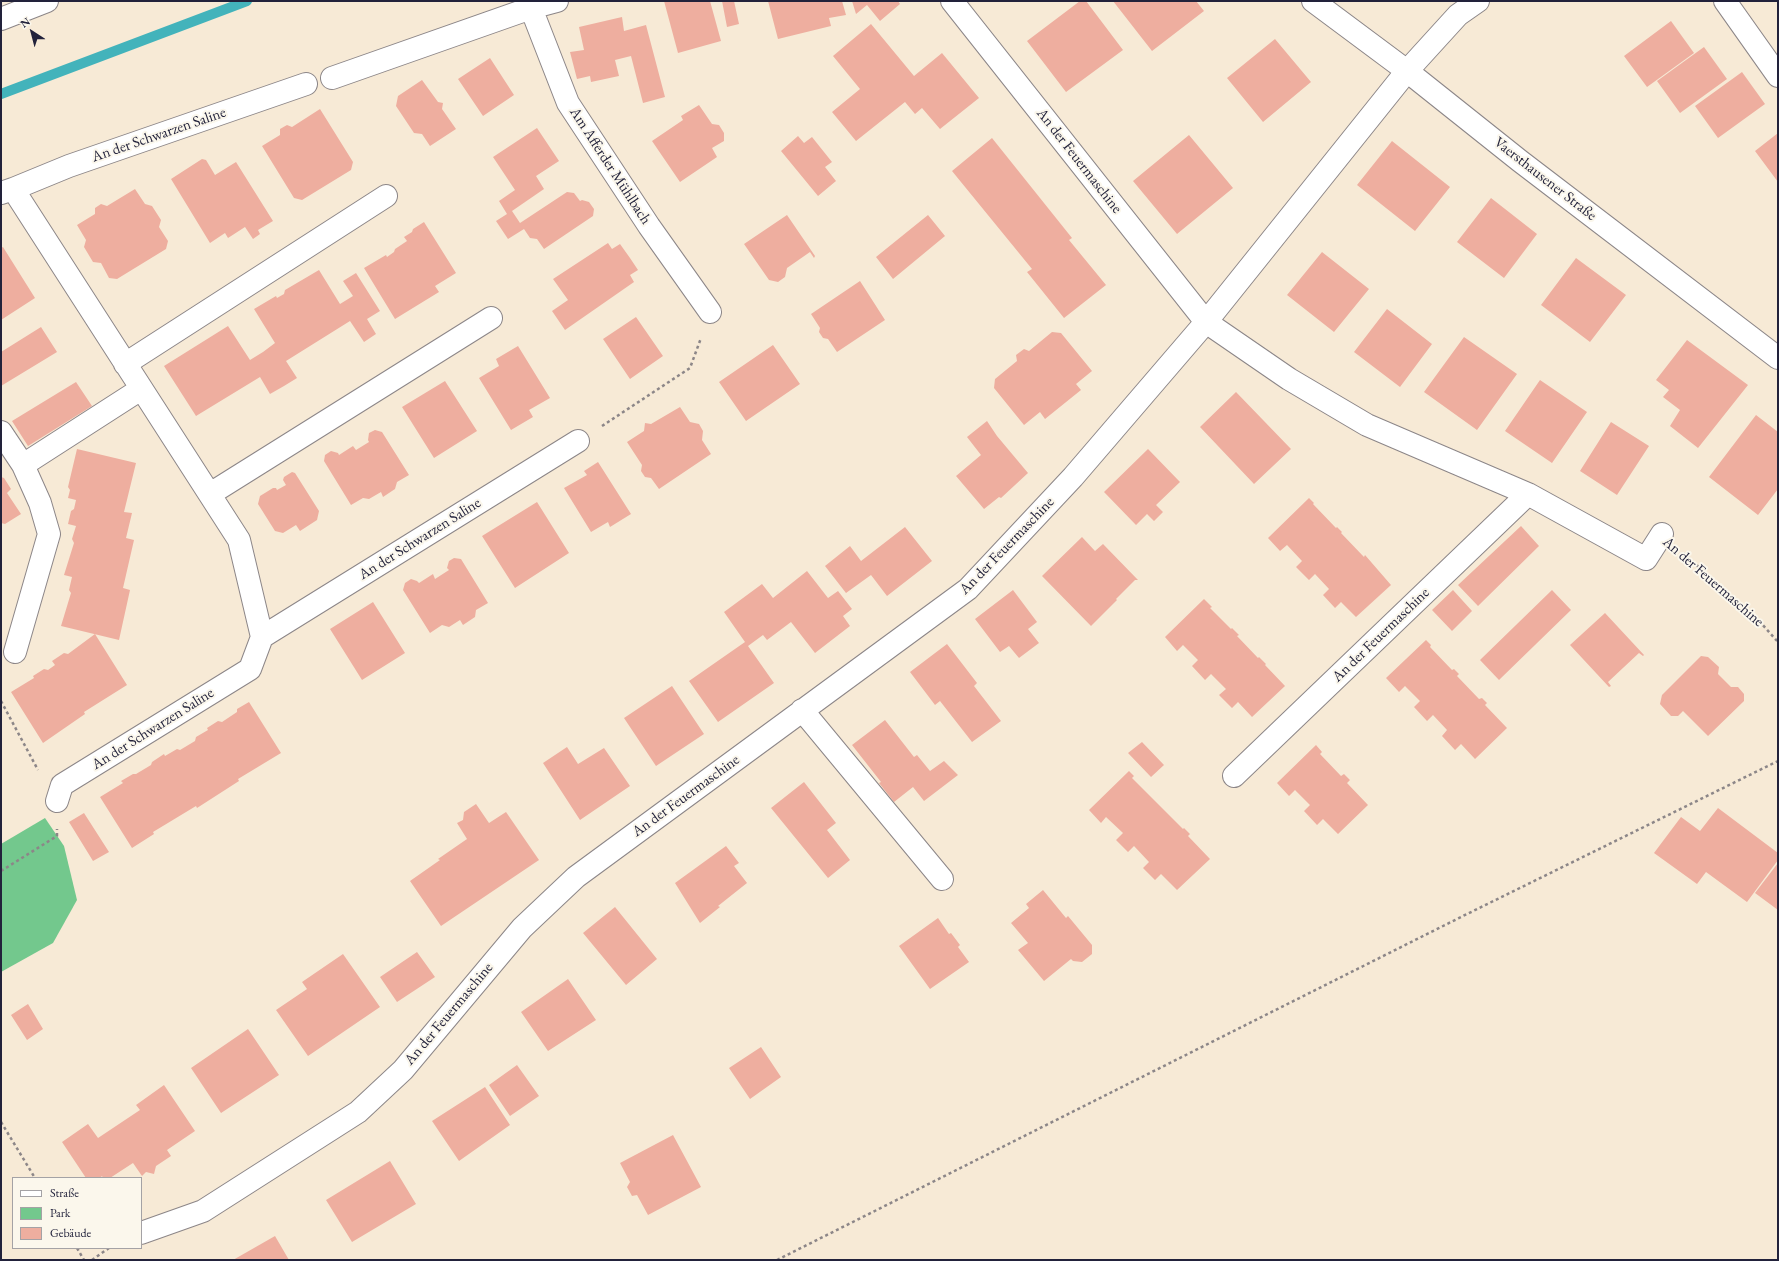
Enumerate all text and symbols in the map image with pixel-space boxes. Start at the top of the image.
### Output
north arrow [12,12,52,52]
text: N [17,14,33,31]
street label: An der Schwarzen Saline [90,104,228,166]
street label: Am Afferder Mühlbach [565,104,655,228]
street label: An der Feuermaschine [1032,105,1126,217]
street label: Vaersthausener Straße [1490,133,1600,225]
street label: An der Schwarzen Saline [356,494,484,584]
street label: An der Feuermaschine [956,494,1058,598]
street label: An der Feuermaschine [1659,533,1767,631]
street label: An der Feuermaschine [1329,584,1433,686]
street label: An der Schwarzen Saline [89,684,217,774]
street label: An der Feuermaschine [629,751,743,841]
street label: An der Feuermaschine [401,959,497,1069]
legend [12,1177,142,1249]
text: Straße [50,1185,79,1201]
text: Park [50,1205,70,1221]
text: Gebäude [50,1225,91,1241]

